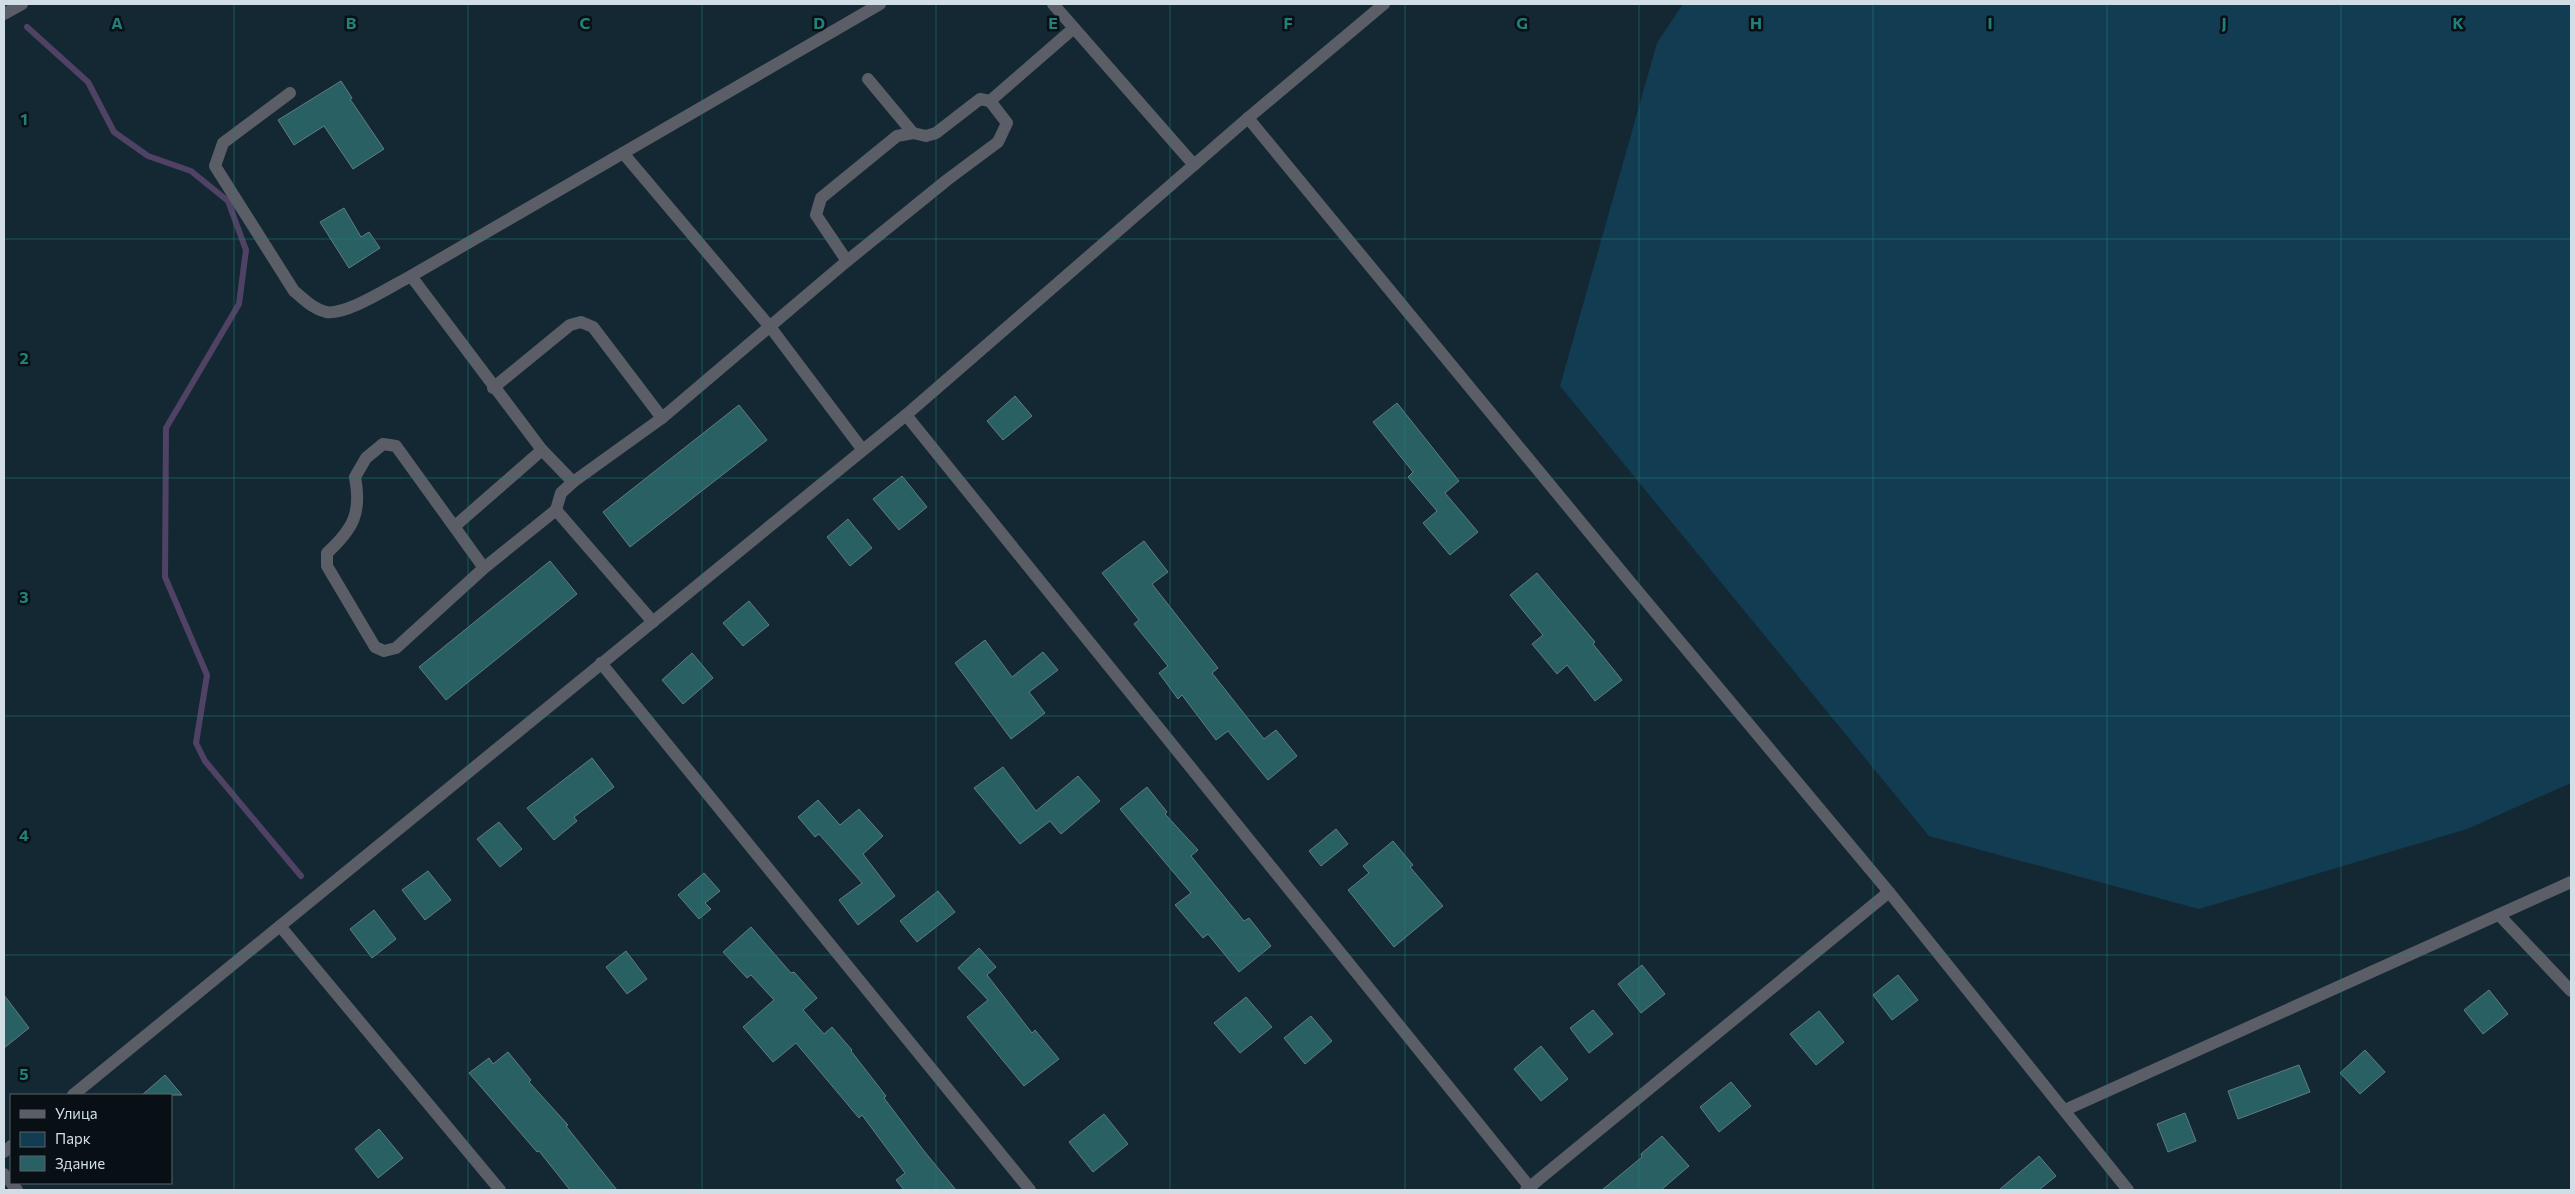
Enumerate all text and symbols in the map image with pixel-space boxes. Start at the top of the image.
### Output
text: A [111,13,123,32]
text: B [346,13,357,32]
text: C [580,13,591,32]
text: D [813,13,825,32]
text: E [1048,13,1058,32]
text: F [1283,13,1293,32]
text: G [1516,13,1528,32]
text: H [1750,13,1762,32]
text: I [1987,13,1993,32]
text: J [2221,13,2227,32]
text: K [2452,13,2464,32]
text: 1 [20,109,28,128]
text: 2 [19,348,29,367]
text: 3 [19,587,29,606]
text: 4 [19,825,29,844]
text: 5 [19,1064,29,1083]
legend [10,1094,172,1184]
text: Улица [55,1104,97,1122]
text: Парк [55,1129,91,1147]
text: Здание [55,1154,105,1172]

